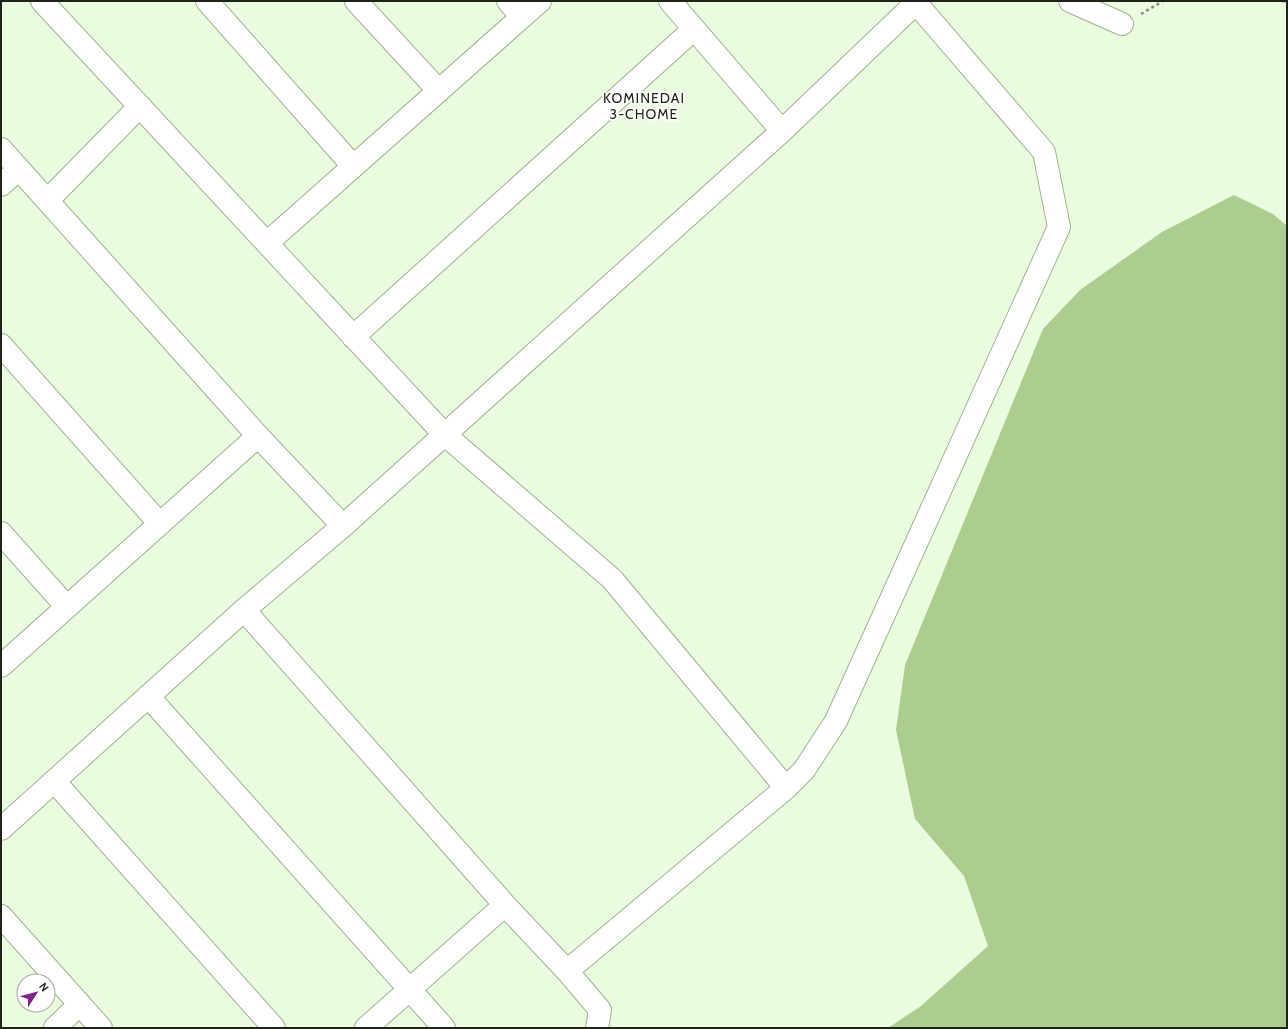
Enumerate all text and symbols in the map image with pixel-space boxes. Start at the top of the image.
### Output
district label: KOMINEDAI 3-CHOME [603,89,685,123]
north arrow [16,973,56,1013]
text: N [36,980,52,994]

